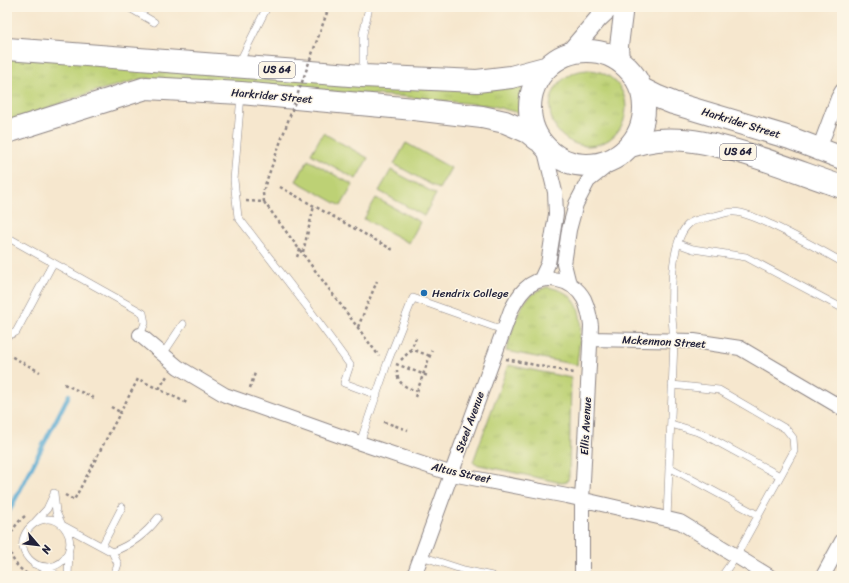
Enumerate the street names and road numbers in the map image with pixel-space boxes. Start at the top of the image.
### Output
road number: US 64 [259,62,295,78]
street label: Harkrider Street [230,83,314,109]
street label: Harkrider Street [699,102,783,144]
road number: US 64 [720,144,756,160]
street label: Mckennon Street [622,330,707,354]
street label: Steel Avenue [450,388,490,455]
street label: Ellis Avenue [575,396,597,456]
street label: Altus Street [429,457,493,489]

